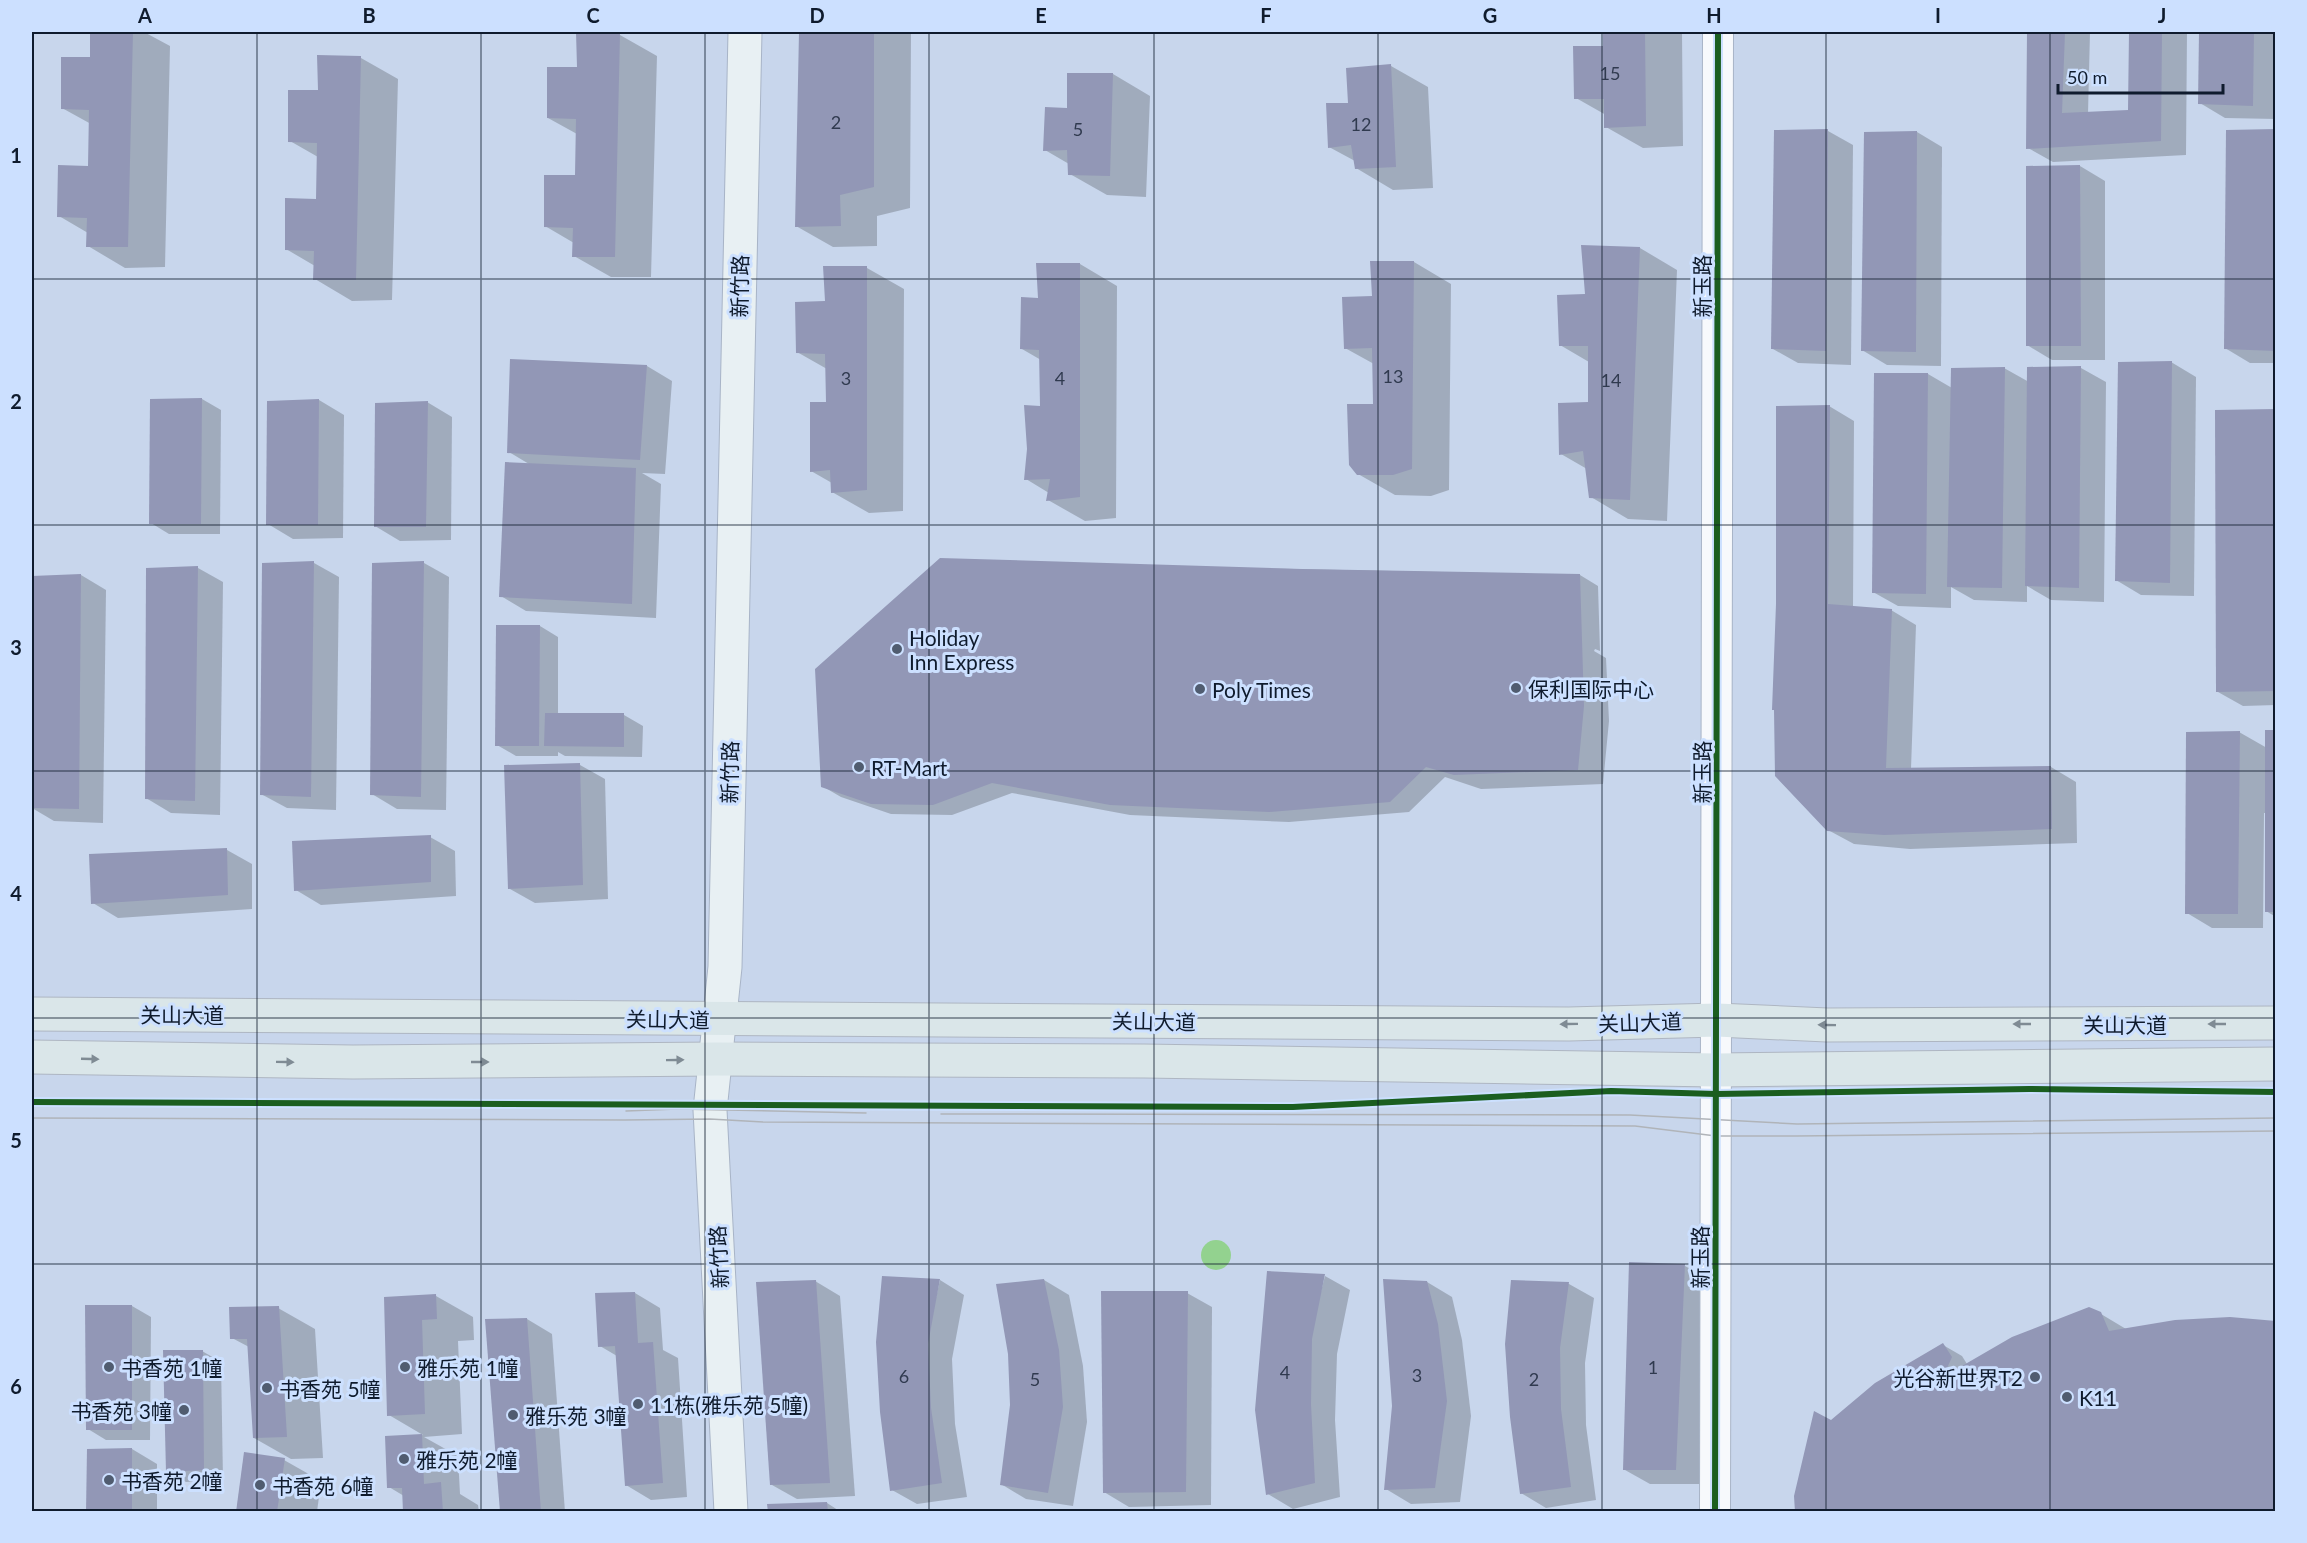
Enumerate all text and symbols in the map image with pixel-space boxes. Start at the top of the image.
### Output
text: A [137,3,152,27]
text: B [362,3,376,27]
text: C [586,3,600,27]
text: D [809,3,825,27]
text: E [1035,3,1047,27]
text: F [1260,3,1272,27]
text: G [1483,3,1497,27]
text: H [1706,3,1722,27]
text: I [1935,3,1941,27]
text: J [2158,3,2166,27]
scale bar [2058,57,2223,95]
house number: 15 [1600,62,1620,84]
text: 50 m [2067,66,2107,88]
house number: 2 [831,111,841,133]
house number: 12 [1351,113,1371,135]
house number: 5 [1073,118,1083,140]
text: 1 [10,143,22,167]
street label: 新竹路 [726,254,752,318]
street label: 新玉路 [1689,255,1714,318]
house number: 13 [1383,365,1403,387]
house number: 3 [841,367,851,389]
house number: 4 [1055,367,1065,389]
house number: 14 [1601,369,1621,391]
text: 2 [10,389,22,413]
place label: Holiday Inn Express [909,625,1014,674]
text: 3 [10,635,22,659]
marker: Holiday Inn Express [890,642,904,656]
place label: 保利国际中心 [1528,676,1654,701]
place label: Poly Times [1212,677,1311,702]
marker: 保利国际中心 [1509,681,1523,695]
marker: Poly Times [1193,682,1207,696]
street label: 新竹路 [716,740,742,804]
street label: 新玉路 [1689,741,1714,804]
place label: RT-Mart [871,755,948,780]
marker: RT-Mart [852,760,866,774]
text: 4 [10,881,22,905]
street label: 关山大道 [140,1002,224,1027]
street label: 关山大道 [626,1006,710,1032]
street label: 关山大道 [1112,1008,1196,1034]
street label: 关山大道 [1598,1008,1682,1036]
street label: 关山大道 [2083,1012,2167,1037]
one-way arrow [1560,1019,1579,1029]
one-way arrow [2013,1019,2032,1029]
one-way arrow [2208,1019,2227,1029]
one-way arrow [1818,1020,1837,1030]
one-way arrow [80,1054,99,1064]
one-way arrow [665,1055,684,1065]
one-way arrow [275,1057,294,1066]
one-way arrow [470,1057,489,1067]
text: 5 [10,1128,22,1152]
street label: 新竹路 [704,1225,732,1289]
street label: 新玉路 [1687,1226,1712,1289]
place label: 书香苑 1幢 [121,1355,223,1380]
place label: 雅乐苑 1幢 [417,1355,519,1380]
house number: 1 [1648,1356,1658,1378]
marker: 书香苑 1幢 [102,1360,116,1374]
marker: 雅乐苑 1幢 [398,1360,412,1374]
house number: 4 [1280,1361,1290,1383]
house number: 3 [1412,1364,1422,1386]
house number: 6 [899,1365,909,1387]
place label: 光谷新世界T2 [1893,1365,2023,1390]
house number: 5 [1030,1368,1040,1390]
house number: 2 [1529,1368,1539,1390]
marker: 光谷新世界T2 [2028,1370,2042,1384]
text: 6 [10,1374,22,1398]
place label: 书香苑 5幢 [279,1376,381,1401]
marker: 书香苑 5幢 [260,1381,274,1395]
place label: K11 [2079,1385,2117,1410]
marker: K11 [2060,1390,2074,1404]
place label: 11栋(雅乐苑 5幢) [650,1392,808,1417]
marker: 11栋(雅乐苑 5幢) [631,1397,645,1411]
place label: 书香苑 3幢 [70,1398,172,1423]
marker: 书香苑 3幢 [177,1403,191,1417]
place label: 雅乐苑 3幢 [525,1403,627,1428]
marker: 雅乐苑 3幢 [506,1408,520,1422]
place label: 雅乐苑 2幢 [416,1447,518,1472]
marker: 雅乐苑 2幢 [397,1452,411,1466]
place label: 书香苑 2幢 [121,1468,223,1493]
marker: 书香苑 2幢 [102,1473,116,1487]
place label: 书香苑 6幢 [272,1473,374,1498]
marker: 书香苑 6幢 [253,1478,267,1492]

